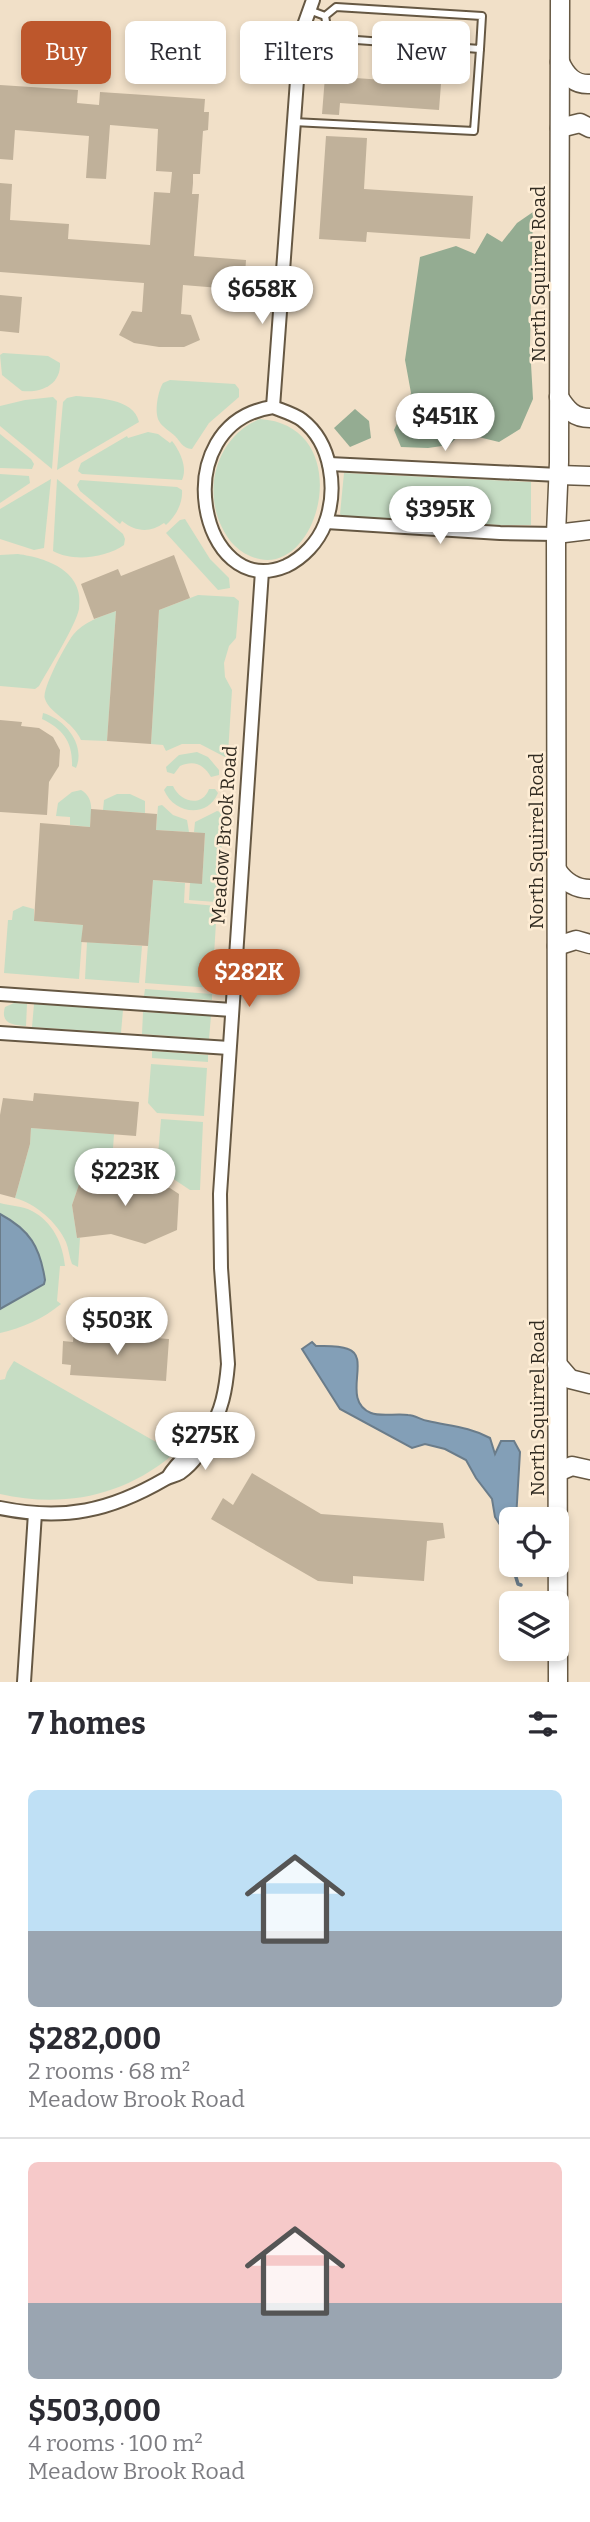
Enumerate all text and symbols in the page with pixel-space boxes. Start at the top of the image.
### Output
chip: Buy [21,21,111,84]
chip: Rent [125,21,226,84]
chip: Filters [240,21,358,84]
chip: New [372,21,470,84]
street label: North Squirrel Road [527,186,550,362]
pin: $658K [213,266,311,326]
text: $658K [227,275,297,303]
pin: $451K [396,393,494,453]
text: $451K [412,402,478,430]
pin: $395K [391,486,489,546]
text: $395K [405,495,475,523]
street label: Meadow Brook Road [206,745,242,925]
street label: North Squirrel Road [525,753,548,929]
pin: $282K [200,950,298,1009]
text: $282K [214,958,284,986]
pin: $223K [76,1148,174,1208]
text: $223K [90,1157,160,1185]
pin: $503K [68,1298,166,1357]
text: $503K [82,1306,152,1334]
street label: North Squirrel Road [526,1320,549,1496]
pin: $275K [156,1412,254,1472]
text: $275K [171,1421,239,1449]
map controls [499,1507,569,1661]
button: locate [499,1507,569,1577]
button: layers [499,1591,569,1661]
icon: filters [524,1705,562,1743]
text: 7 homes [28,1706,146,1742]
icon: home [232,1836,358,1962]
text: $282,000 [28,2021,161,2057]
text: 2 rooms · 68 m² [28,2057,190,2085]
text: Meadow Brook Road [28,2085,245,2113]
icon: home [232,2208,358,2334]
text: $503,000 [28,2393,161,2429]
text: 4 rooms · 100 m² [28,2429,203,2457]
text: Meadow Brook Road [28,2457,245,2485]

